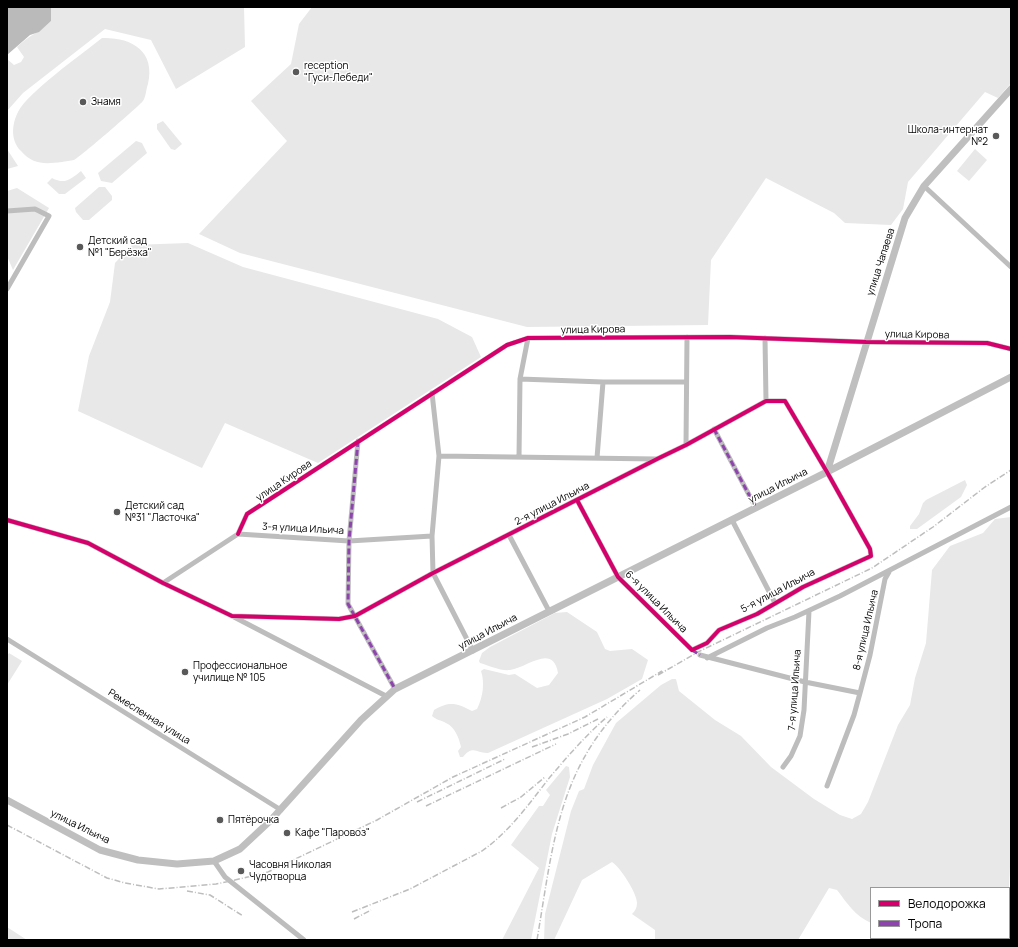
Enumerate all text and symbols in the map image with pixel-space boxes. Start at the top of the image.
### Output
place label: reception "Гуси-Лебеди" [304,60,373,84]
marker: reception "Гуси-Лебеди" [291,67,301,77]
place label: Знамя [91,96,121,108]
marker: Знамя [78,97,88,107]
place label: Школа-интернат №2 [908,124,988,148]
marker: Школа-интернат №2 [991,131,1001,141]
street label: улица Чапаева [864,227,898,297]
place label: Детский сад №1 "Берёзка" [88,235,152,258]
marker: Детский сад №1 "Берёзка" [75,242,85,252]
street label: улица Кирова [561,323,625,337]
street label: улица Кирова [885,328,949,342]
street label: улица Кирова [254,458,314,504]
street label: улица Ильича [746,466,810,506]
street label: 2-я улица Ильича [513,480,591,528]
place label: Детский сад №31 "Ласточка" [125,500,200,524]
marker: Детский сад №31 "Ласточка" [112,507,122,517]
street label: 3-я улица Ильича [262,521,344,537]
street label: 5-я улица Ильича [739,566,817,616]
street label: 6-я улица Ильича [623,569,689,635]
street label: 8-я улица Ильича [851,589,881,671]
street label: улица Ильича [457,612,519,652]
street label: 7-я улица Ильича [786,649,804,731]
place label: Профессиональное училище № 105 [193,660,287,684]
marker: Профессиональное училище № 105 [180,667,190,677]
street label: Ремесленная улица [106,687,192,747]
street label: улица Ильича [48,807,112,847]
place label: Пятёрочка [228,814,279,826]
marker: Пятёрочка [215,815,225,825]
place label: Кафе "Паровоз" [295,827,370,839]
marker: Кафе "Паровоз" [282,828,292,838]
place label: Часовня Николая Чудотворца [249,859,331,882]
marker: Часовня Николая Чудотворца [236,866,246,876]
legend [870,887,1010,939]
text: Велодорожка [908,895,986,912]
text: Тропа [908,915,942,932]

